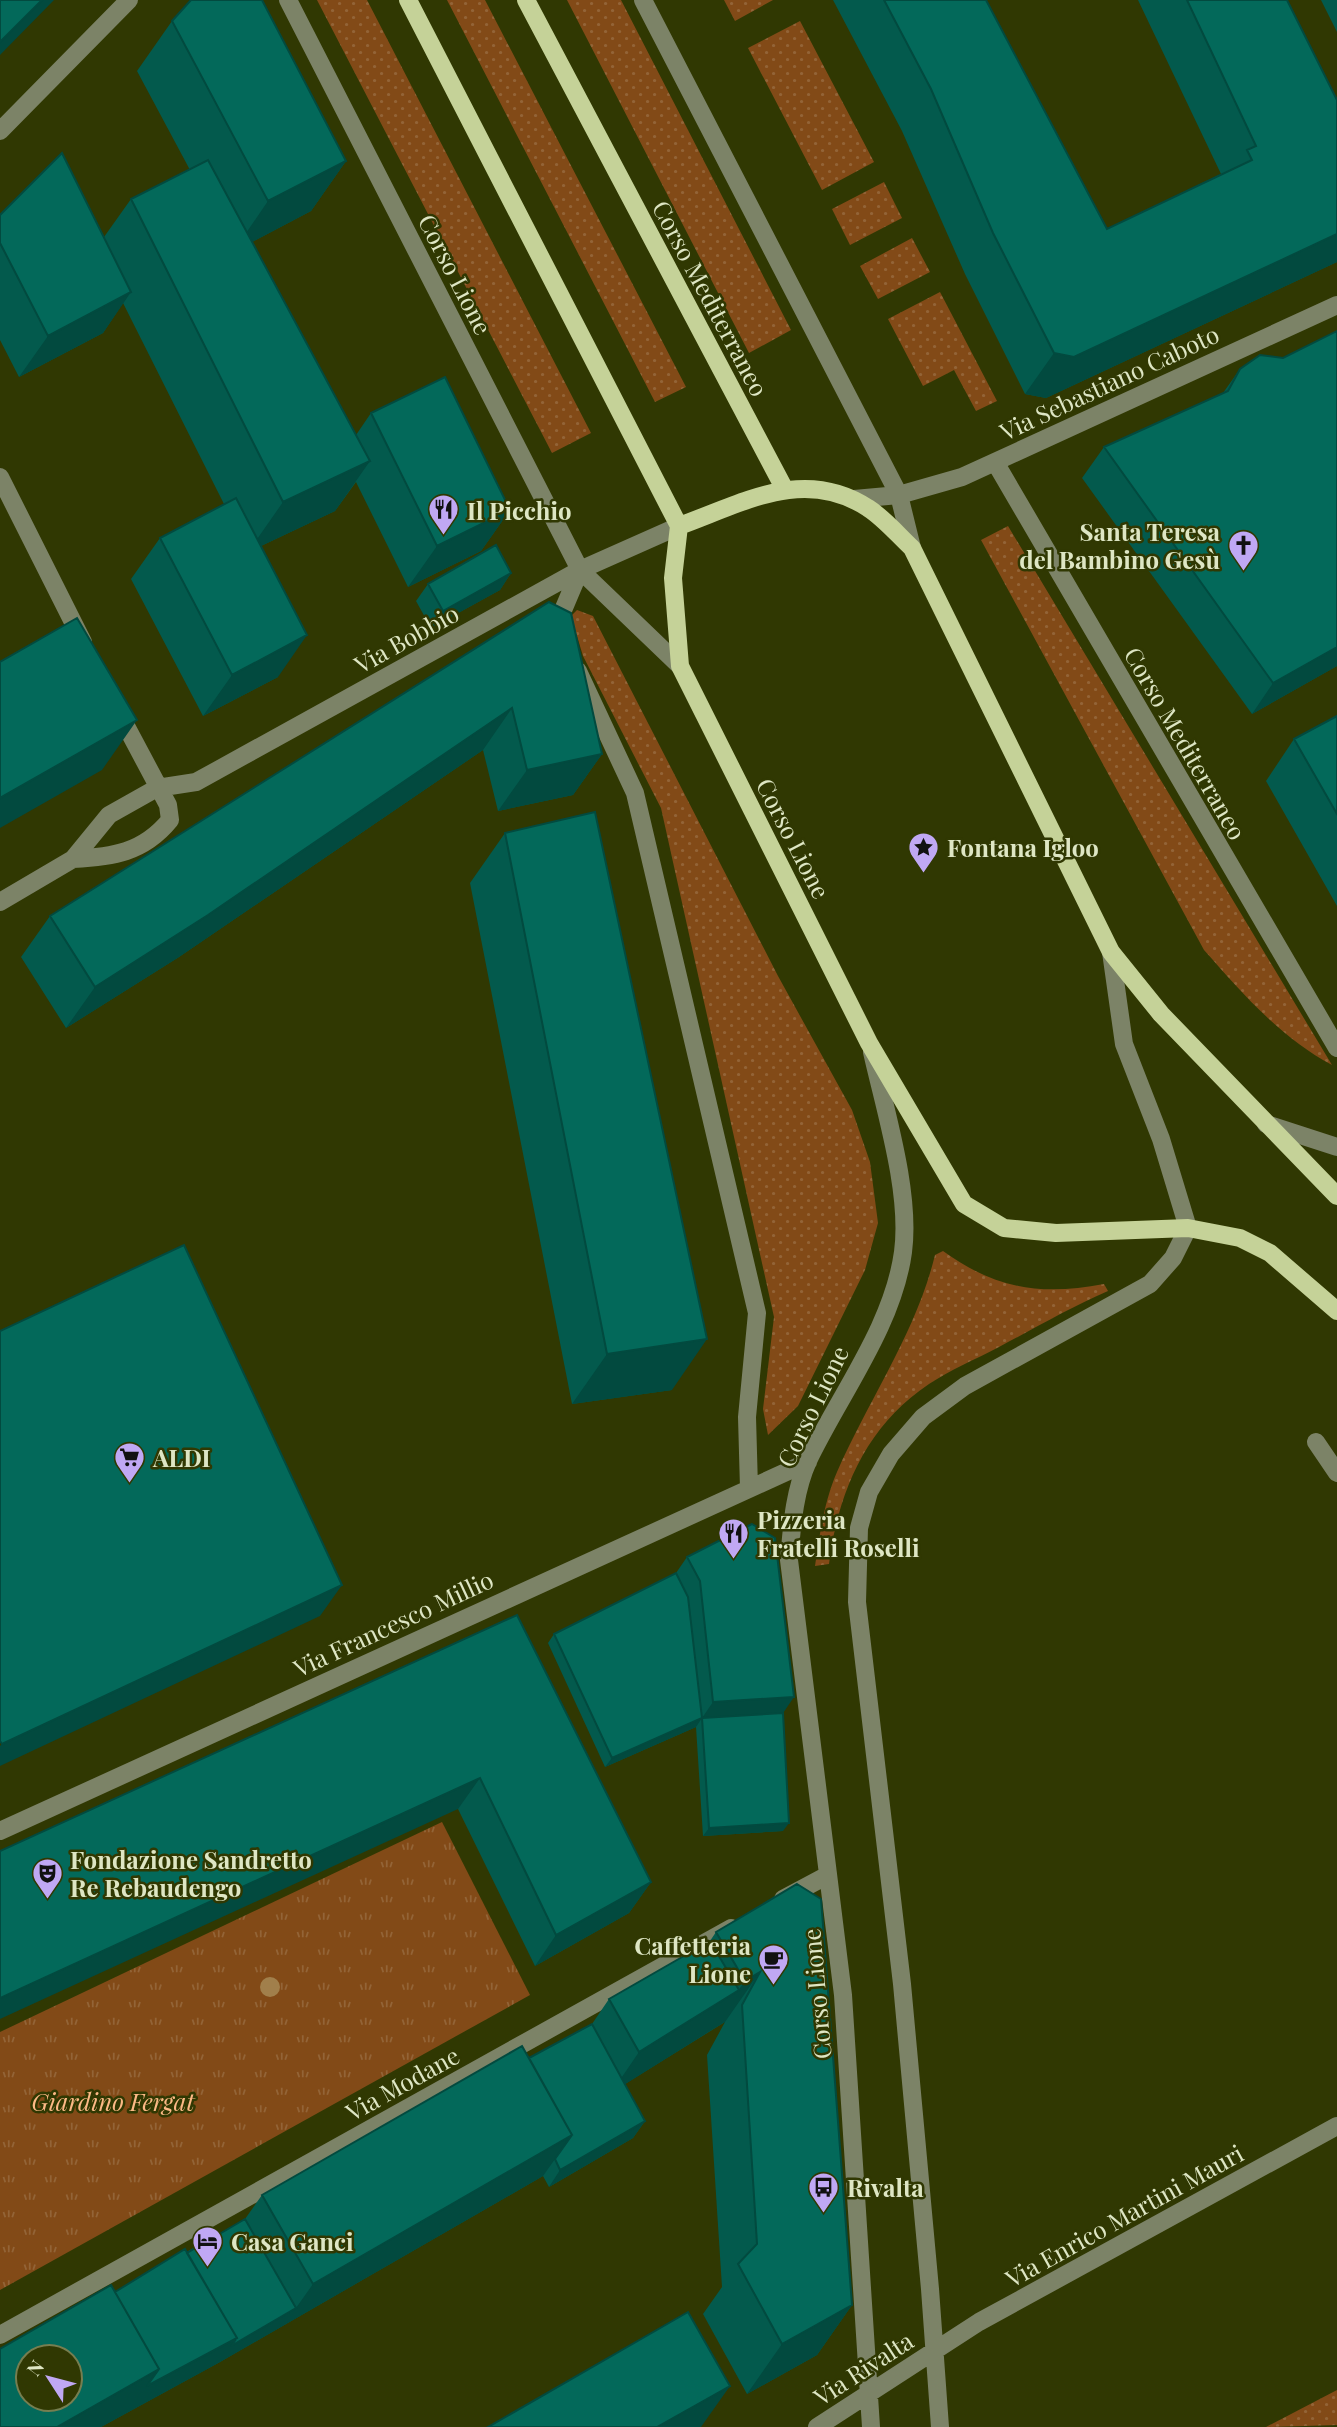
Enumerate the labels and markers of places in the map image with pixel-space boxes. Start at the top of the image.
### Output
restaurant icon: Il Picchio [427,493,461,537]
place label: Il Picchio [467,494,572,526]
place label: Santa Teresa del Bambino Gesù [1019,515,1221,575]
church icon: Santa Teresa del Bambino Gesù [1226,528,1260,572]
place icon: Fontana Igloo [907,830,941,874]
place label: Fontana Igloo [947,831,1099,863]
supermarket icon: ALDI [113,1440,147,1484]
place label: ALDI [152,1441,211,1473]
place label: Pizzeria Fratelli Roselli [757,1503,920,1563]
restaurant icon: Pizzeria Fratelli Roselli [717,1516,751,1560]
place label: Fondazione Sandretto Re Rebaudengo [70,1843,312,1903]
theatre icon: Fondazione Sandretto Re Rebaudengo [30,1856,64,1900]
place label: Caffetteria Lione [634,1929,752,1989]
cafe icon: Caffetteria Lione [757,1942,791,1986]
bus stop icon: Rivalta [807,2170,841,2214]
place label: Rivalta [847,2171,924,2203]
hotel icon: Casa Ganci [191,2224,225,2268]
place label: Casa Ganci [231,2225,354,2257]

